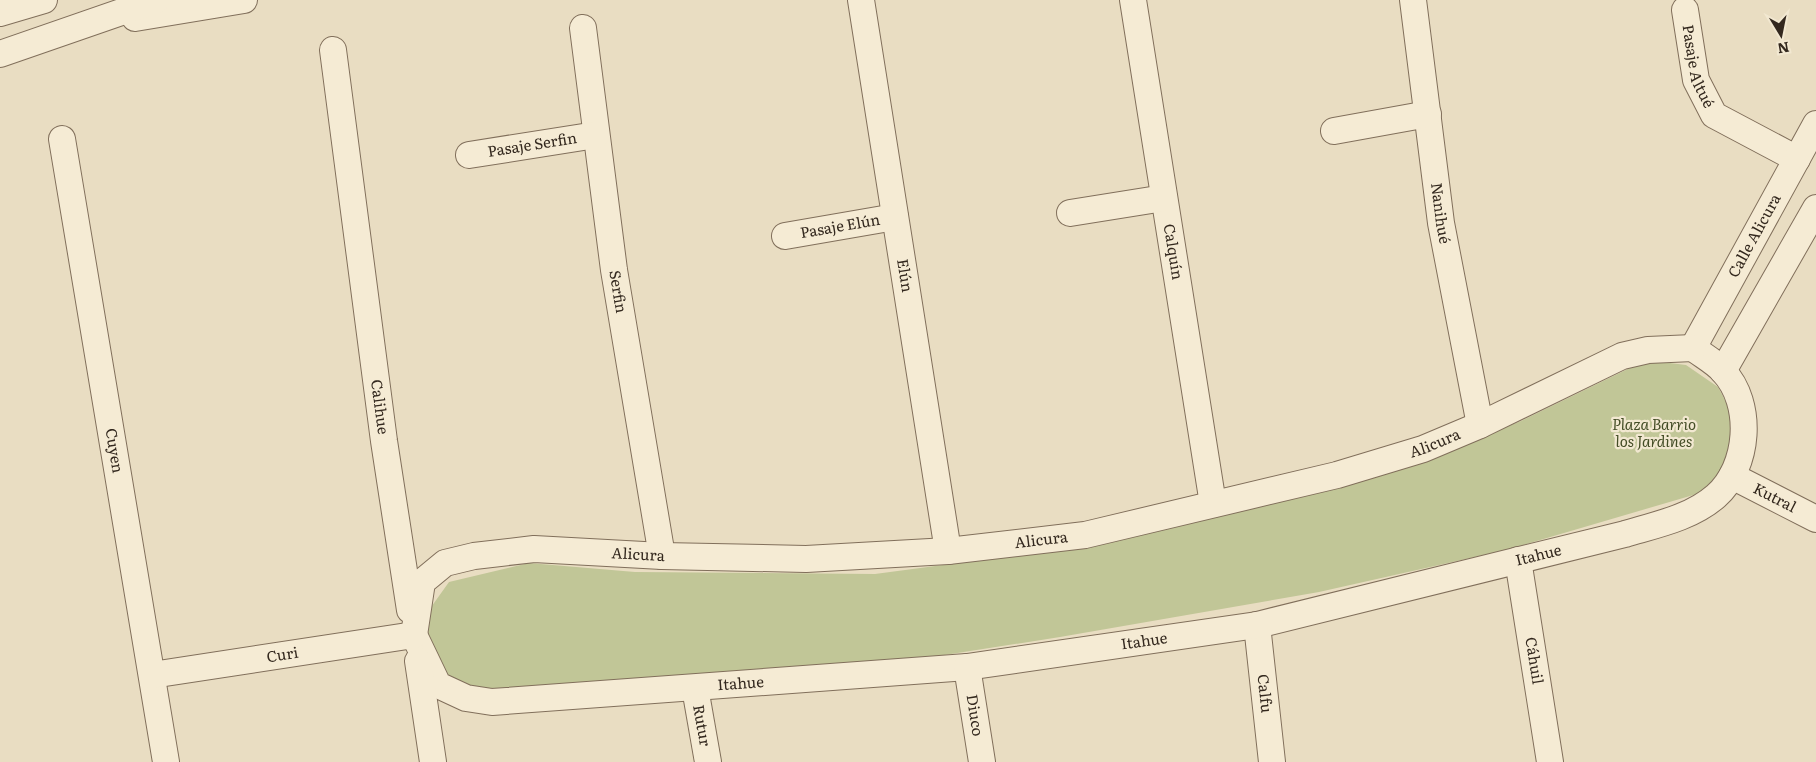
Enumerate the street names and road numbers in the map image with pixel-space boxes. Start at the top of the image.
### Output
street label: Pasaje Altué [1677,23,1721,112]
street label: Pasaje Serfin [486,125,578,162]
street label: Nanihué [1426,181,1458,246]
street label: Calle Alicura [1721,188,1786,281]
street label: Pasaje Elún [798,207,882,243]
street label: Calquín [1159,222,1190,281]
street label: Elún [892,257,920,294]
street label: Serfin [604,268,634,315]
street label: Calihue [366,378,396,436]
street label: Alicura [1406,421,1464,463]
street label: Cuyen [100,426,131,475]
street label: Kutral [1750,476,1801,517]
street label: Alicura [1013,524,1070,553]
street label: Itahue [1513,537,1564,571]
street label: Alicura [611,540,666,566]
street label: Itahue [1119,625,1169,655]
street label: Cáhuil [1520,635,1551,686]
street label: Curi [265,640,300,667]
street label: Itahue [716,669,765,695]
street label: Calfu [1252,673,1280,714]
street label: Diuco [961,693,991,738]
street label: Rutur [688,703,718,748]

